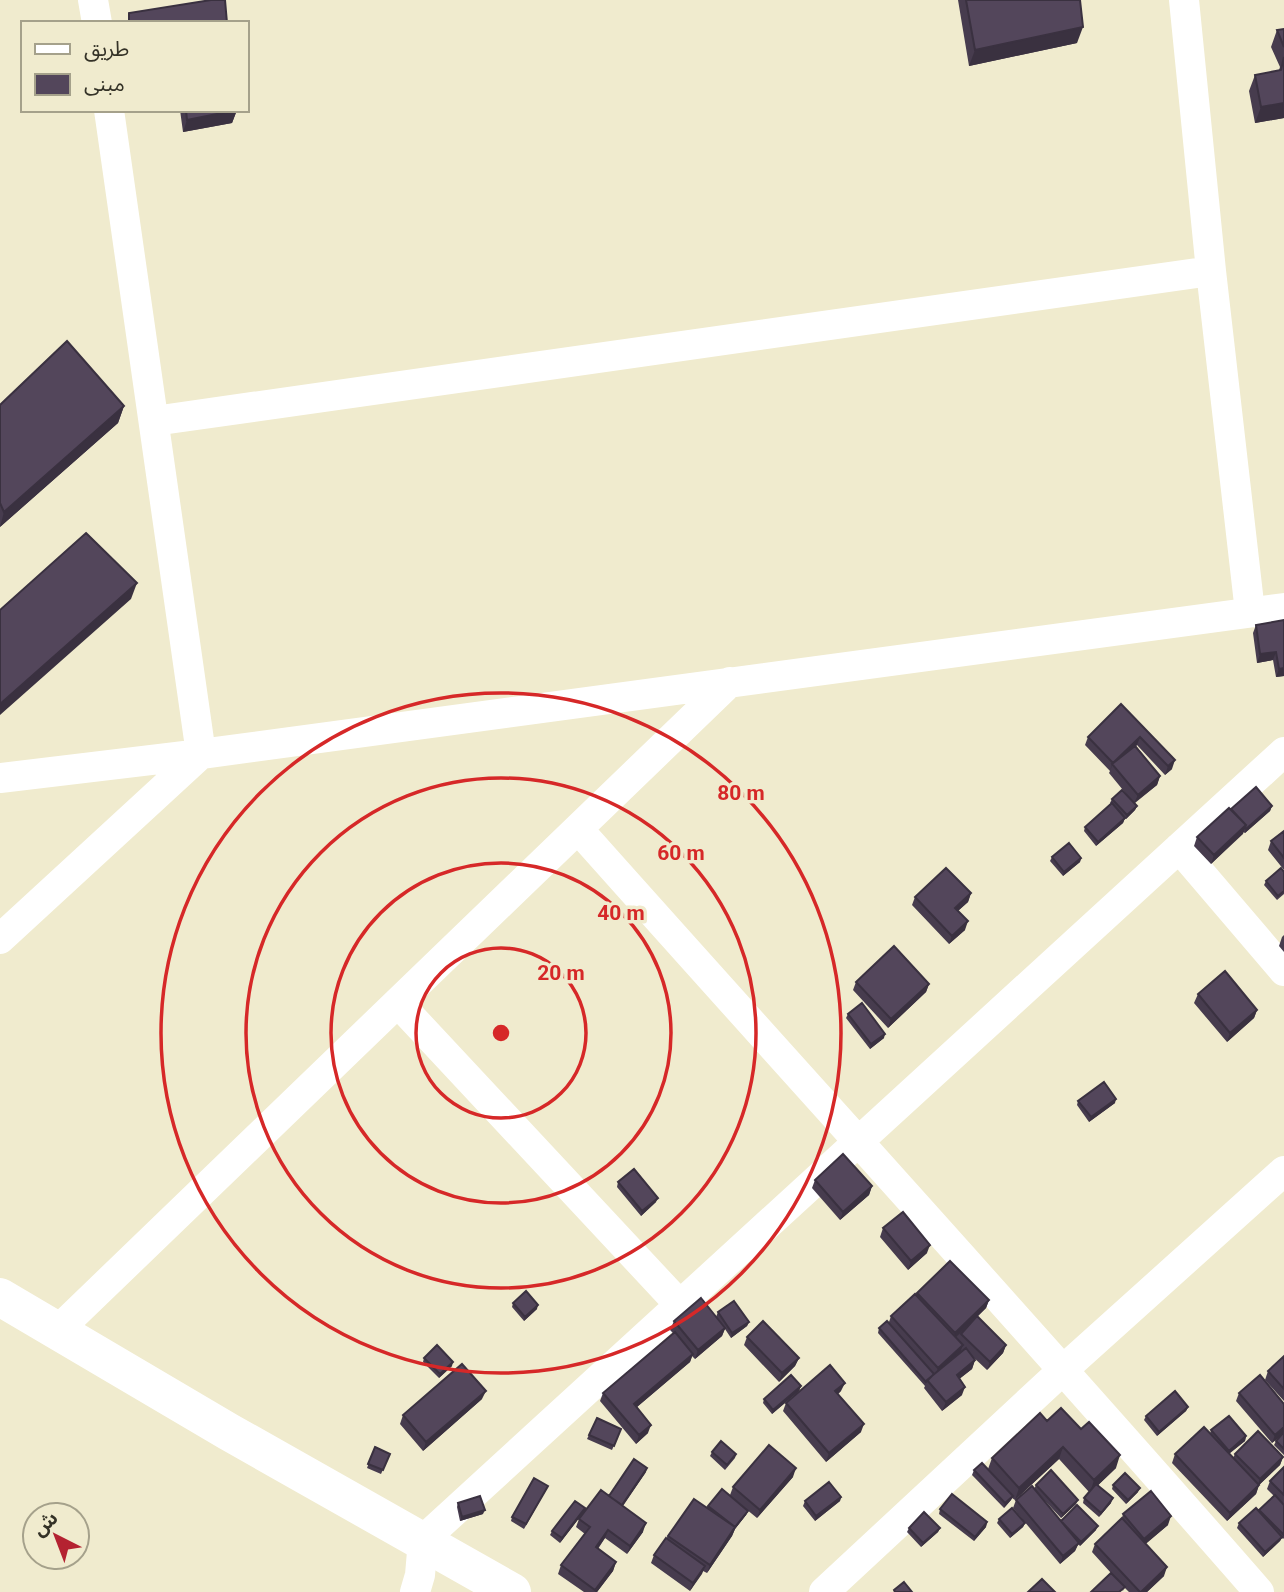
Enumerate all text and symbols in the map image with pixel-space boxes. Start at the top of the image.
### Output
legend [21,21,248,112]
text: طريق [84,37,129,62]
text: مبنى [84,72,125,96]
text: 80 m [717,781,765,805]
text: 60 m [657,841,705,865]
text: 40 m [597,901,645,925]
text: 20 m [537,961,585,985]
centre of rings [489,1021,513,1045]
north arrow [21,1501,91,1571]
text: ش [28,1506,62,1541]

